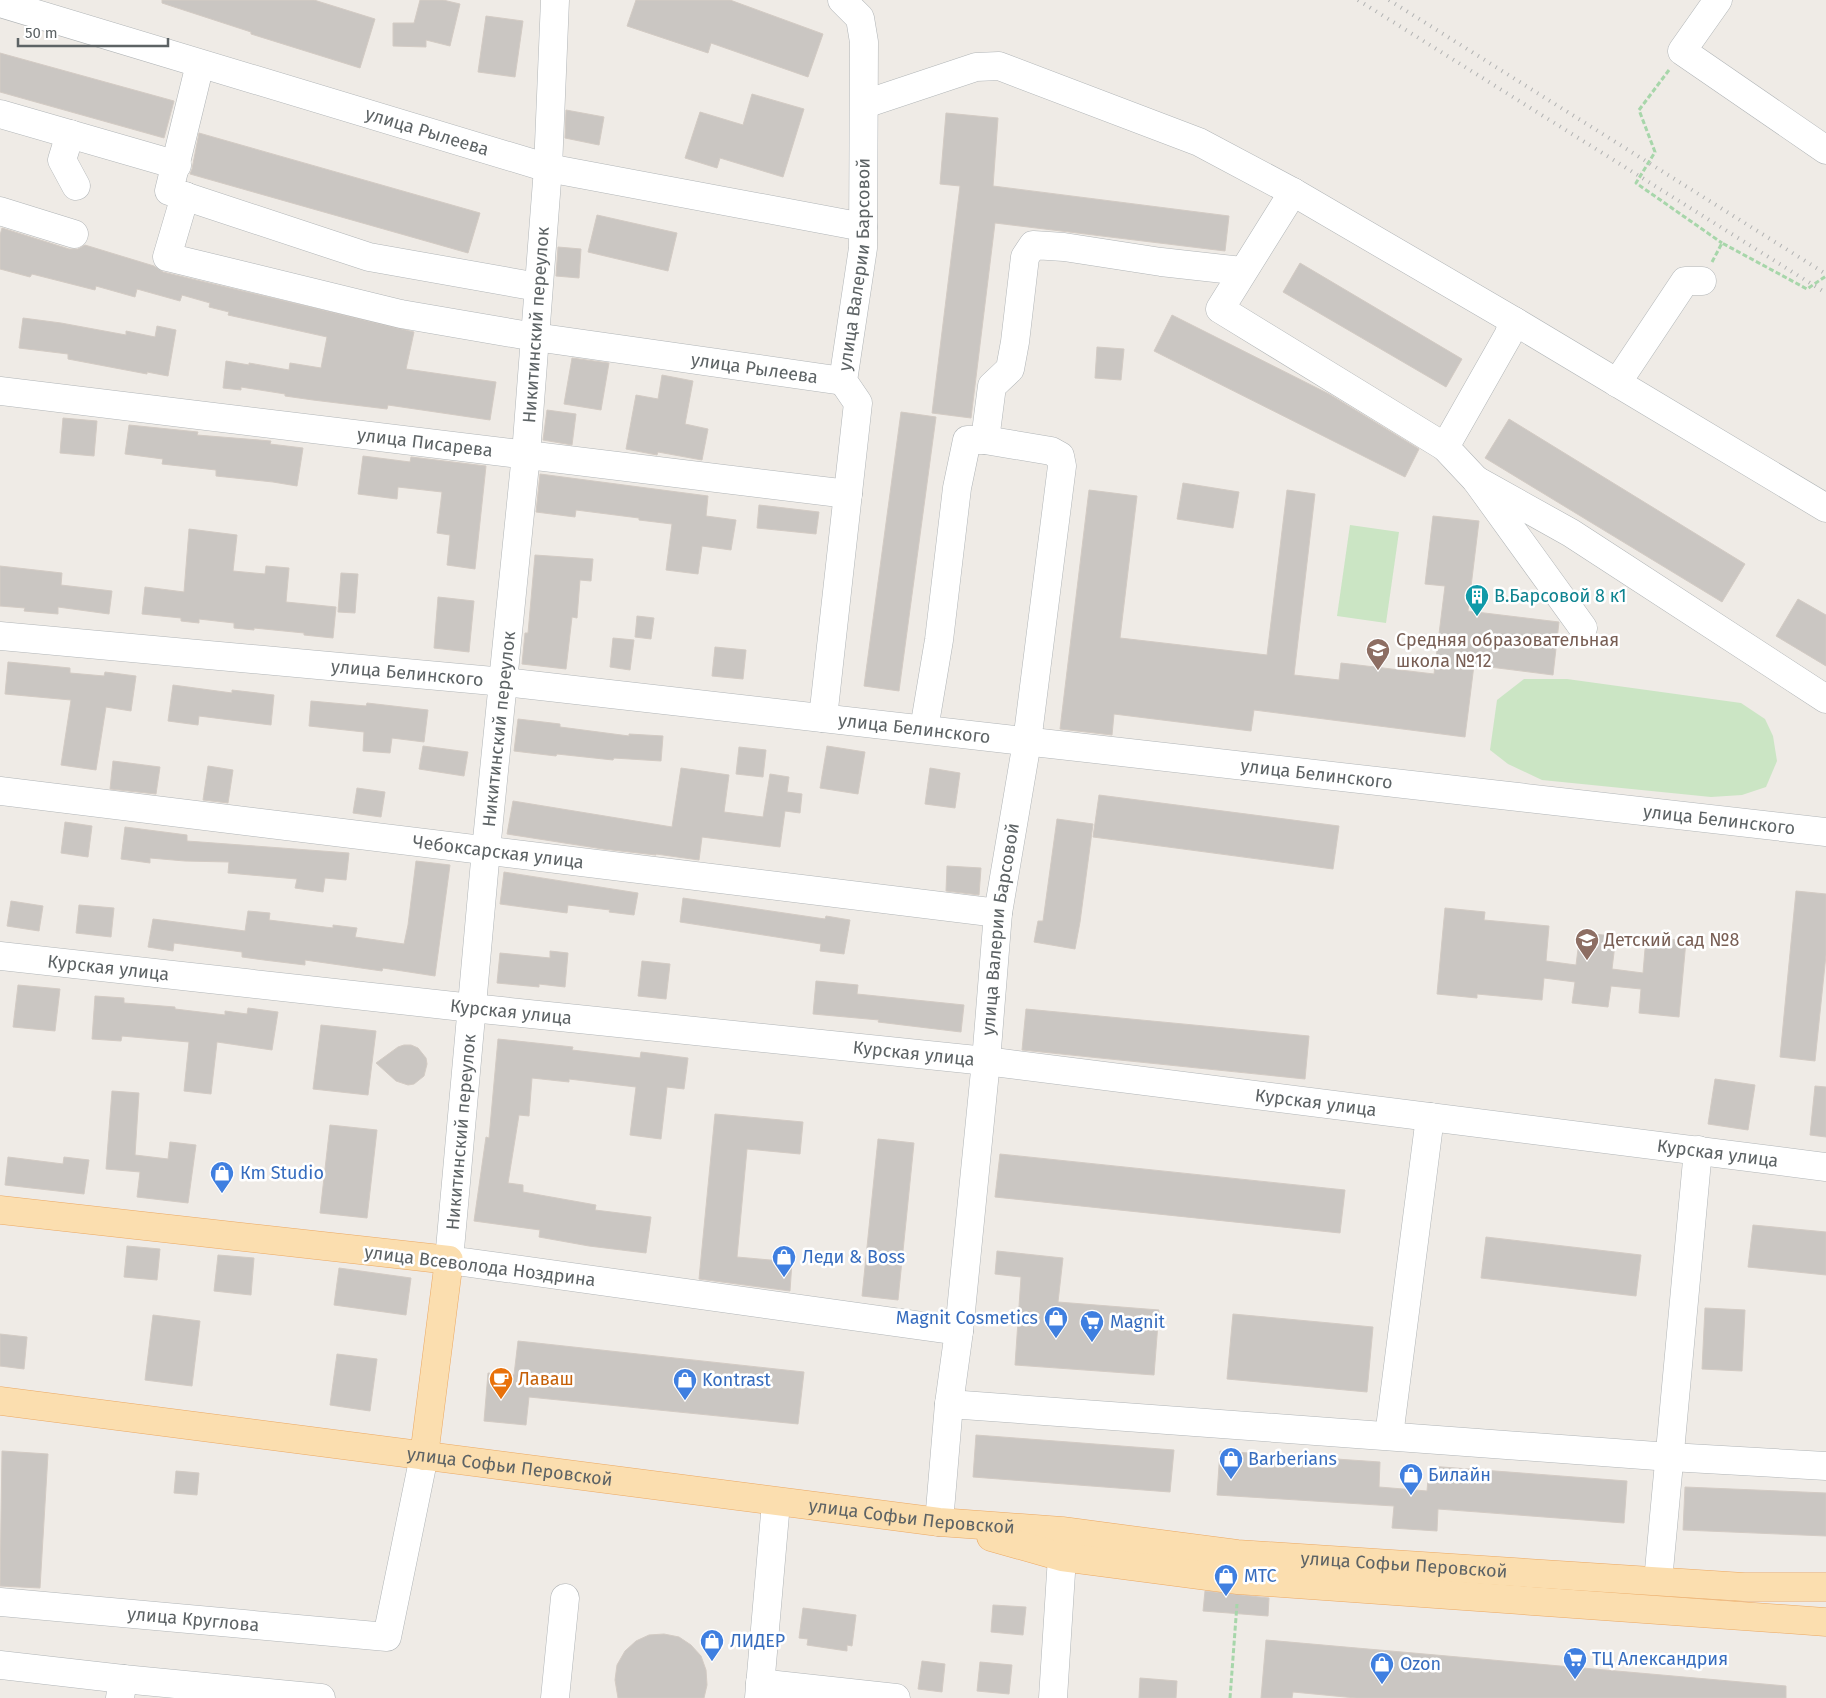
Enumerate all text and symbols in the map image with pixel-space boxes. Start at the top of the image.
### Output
scale bar [18,15,168,47]
text: 50 m [25,24,58,42]
street label: улица Рылеева [363,103,492,161]
street label: улица Валерии Барсовой [834,158,874,372]
street label: Никитинский переулок [518,225,554,424]
street label: улица Рылеева [689,348,819,388]
street label: улица Писарева [356,423,494,462]
building icon: В.Барсовой 8 к1 [1464,583,1490,617]
place label: В.Барсовой 8 к1 [1494,585,1627,607]
street label: Никитинский переулок [478,629,520,828]
place label: Средняя образовательная школа №12 [1396,629,1619,672]
school or university icon: Средняя образовательная школа №12 [1365,637,1391,671]
street label: улица Белинского [330,655,485,691]
street label: улица Белинского [837,709,992,748]
street label: улица Белинского [1239,755,1394,794]
street label: улица Белинского [1642,800,1796,839]
street label: улица Валерии Барсовой [977,821,1024,1036]
street label: Чебоксарская улица [411,831,585,873]
school or university icon: Детский сад №8 [1574,927,1600,961]
place label: Детский сад №8 [1603,929,1740,951]
street label: Курская улица [46,950,170,986]
street label: Курская улица [449,995,573,1029]
street label: Никитинский переулок [441,1032,481,1231]
street label: Курская улица [852,1036,976,1071]
street label: Курская улица [1254,1084,1378,1121]
street label: Курская улица [1656,1135,1780,1172]
shop icon: Кm Studio [209,1160,235,1194]
place label: Кm Studio [240,1162,324,1184]
street label: улица Всеволода Ноздрина [363,1241,597,1291]
shop icon: Леди & Boss [771,1244,797,1278]
place label: Леди & Boss [802,1246,905,1268]
shop icon: Magnit Cosmetics [1043,1305,1069,1339]
place label: Magnit Cosmetics [896,1307,1038,1329]
supermarket icon: Magnit [1079,1309,1105,1343]
place label: Magnit [1110,1311,1166,1333]
cafe icon: Лаваш [488,1366,514,1400]
shop icon: Kontrast [672,1367,698,1401]
place label: Лаваш [518,1368,574,1390]
place label: Kontrast [702,1369,771,1391]
street label: улица Софьи Перовской [406,1443,614,1491]
shop icon: Barberians [1218,1446,1244,1480]
place label: Barberians [1248,1448,1337,1470]
shop icon: Билайн [1398,1462,1424,1496]
place label: Билайн [1428,1464,1491,1486]
street label: улица Софьи Перовской [807,1494,1015,1539]
street label: улица Софьи Перовской [1300,1547,1508,1583]
shop icon: МТС [1213,1563,1239,1597]
place label: МТС [1244,1565,1277,1587]
street label: улица Круглова [126,1603,260,1636]
shop icon: ЛИДЕР [699,1628,725,1662]
place label: ЛИДЕР [730,1630,785,1652]
supermarket icon: ТЦ Александрия [1562,1646,1588,1680]
place label: ТЦ Александрия [1592,1648,1728,1670]
shop icon: Ozon [1369,1651,1395,1685]
place label: Ozon [1400,1653,1441,1675]

